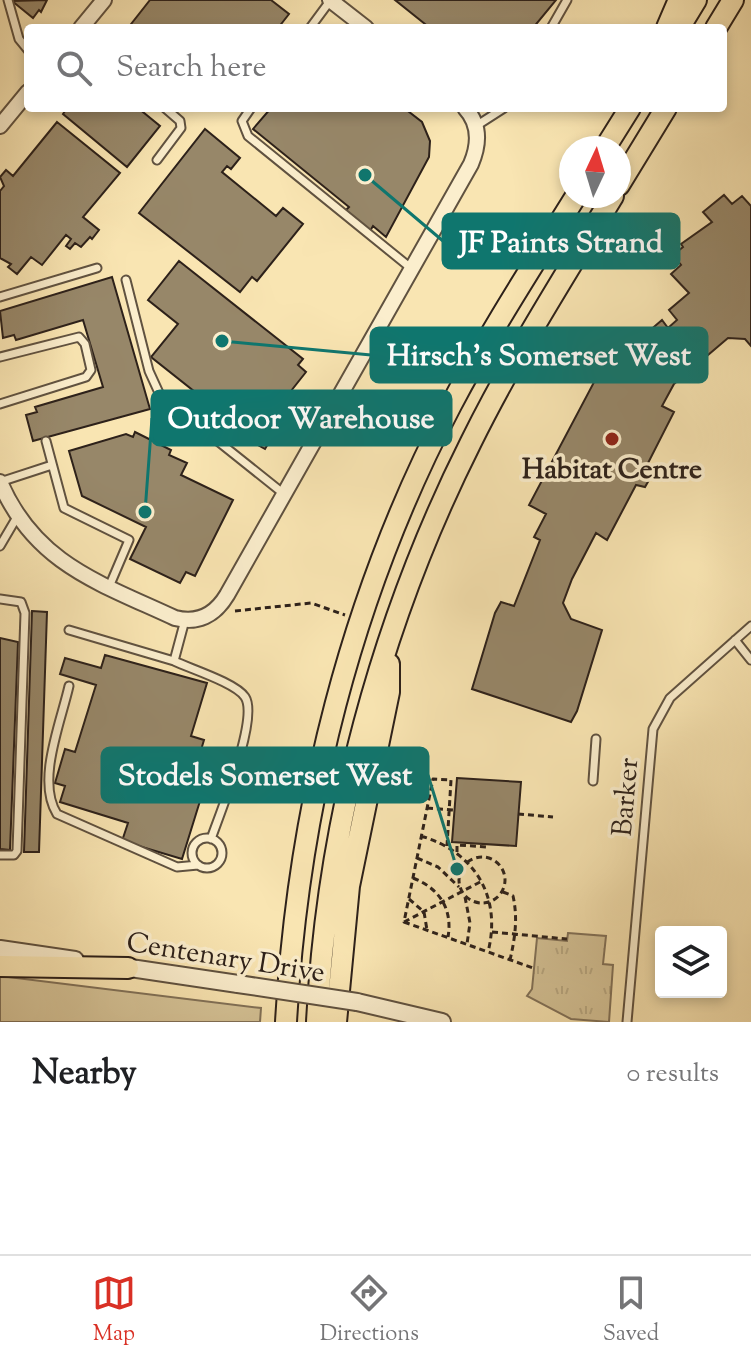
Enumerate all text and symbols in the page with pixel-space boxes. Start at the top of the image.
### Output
search box [24,24,727,112]
icon: search [52,46,96,90]
text: Search here [116,47,266,90]
north arrow [559,136,631,208]
callout: JF Paints Strand [443,214,679,268]
text: JF Paints Strand [457,223,663,266]
callout: Hirsch's Somerset West [371,328,707,382]
text: Hirsch's Somerset West [387,336,692,379]
callout: Outdoor Warehouse [152,391,451,445]
text: Outdoor Warehouse [167,399,435,442]
marker: Habitat Centre [603,430,621,448]
place label: Habitat Centre [522,451,702,491]
callout: Stodels Somerset West [102,748,428,802]
text: Stodels Somerset West [118,756,413,799]
street label: Barker [604,756,650,838]
street label: Centenary Drive [123,924,328,994]
map controls [655,926,727,998]
button: layers [655,926,727,998]
text: Nearby [32,1050,137,1099]
text: 0 results [627,1056,719,1093]
tab: Map [92,1271,136,1351]
tab: Directions [320,1271,419,1351]
tab: Saved [603,1271,659,1351]

